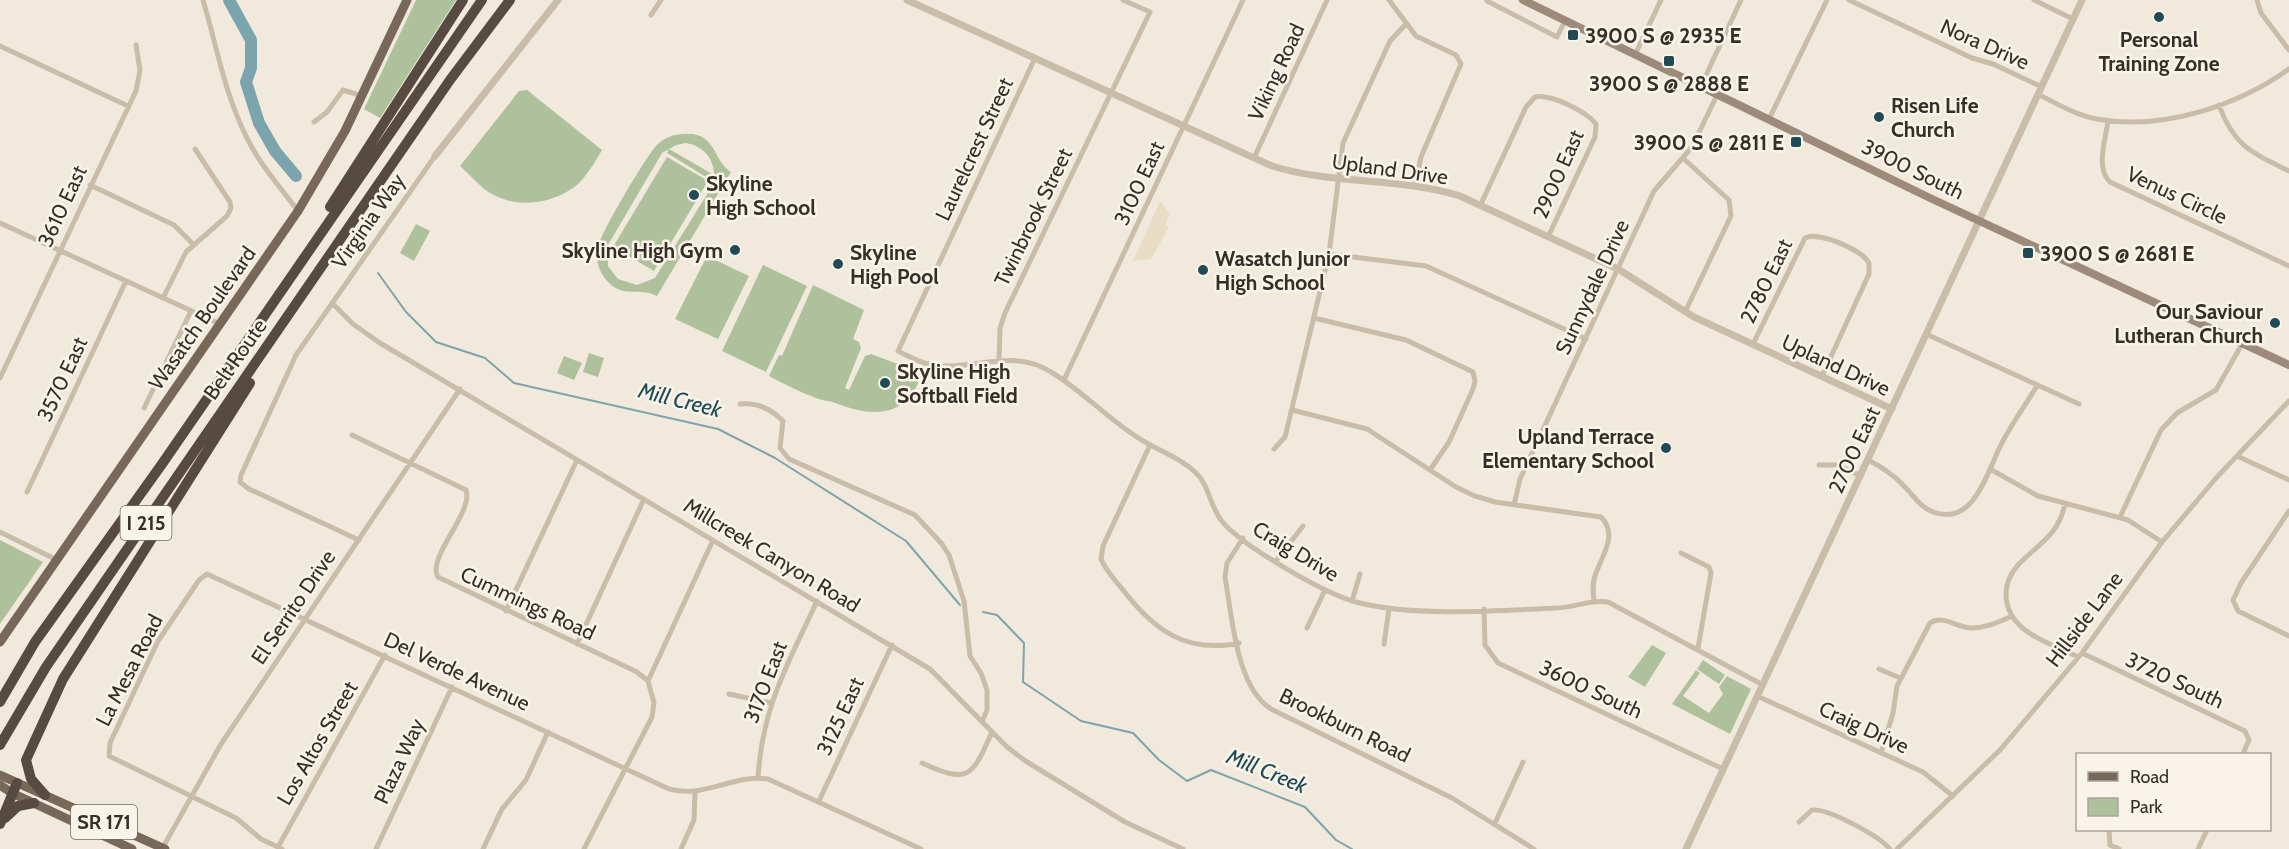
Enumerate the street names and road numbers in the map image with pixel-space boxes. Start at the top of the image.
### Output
street label: Nora Drive [1937,13,2033,75]
street label: Viking Road [1243,19,1309,125]
street label: Laurelcrest Street [930,74,1018,224]
street label: 2900 East [1527,126,1589,222]
street label: 3900 South [1858,134,1968,204]
street label: 3100 East [1109,137,1169,229]
street label: Twinbrook Street [989,144,1077,290]
street label: Upland Drive [1330,148,1450,190]
street label: 3610 East [32,161,92,251]
street label: Venus Circle [2123,161,2231,229]
street label: Virginia Way [326,168,410,273]
street label: Sunnydale Drive [1550,215,1634,358]
street label: 2780 East [1735,235,1797,327]
street label: Wasatch Boulevard [143,242,261,394]
street label: Belt Route [198,314,272,404]
street label: Upland Drive [1778,329,1894,401]
street label: 3570 East [32,333,92,425]
street label: 2700 East [1823,403,1885,497]
street label: Millcreek Canyon Road [679,493,865,617]
road number: I 215 [120,506,172,540]
street label: Craig Drive [1248,516,1344,587]
street label: El Serrito Drive [246,545,341,669]
street label: Cummings Road [457,561,599,645]
street label: Hillside Lane [2040,566,2128,671]
street label: La Mesa Road [90,610,168,730]
street label: Del Verde Avenue [380,626,534,716]
street label: 3170 East [738,638,792,726]
street label: 3720 South [2122,646,2228,714]
street label: 3600 South [1536,654,1646,724]
street label: 3125 East [811,673,869,759]
street label: Los Altos Street [271,677,363,809]
street label: Brookburn Road [1275,683,1415,767]
street label: Craig Drive [1815,695,1913,759]
street label: Plaza Way [368,714,430,807]
road number: SR 171 [71,805,137,839]

